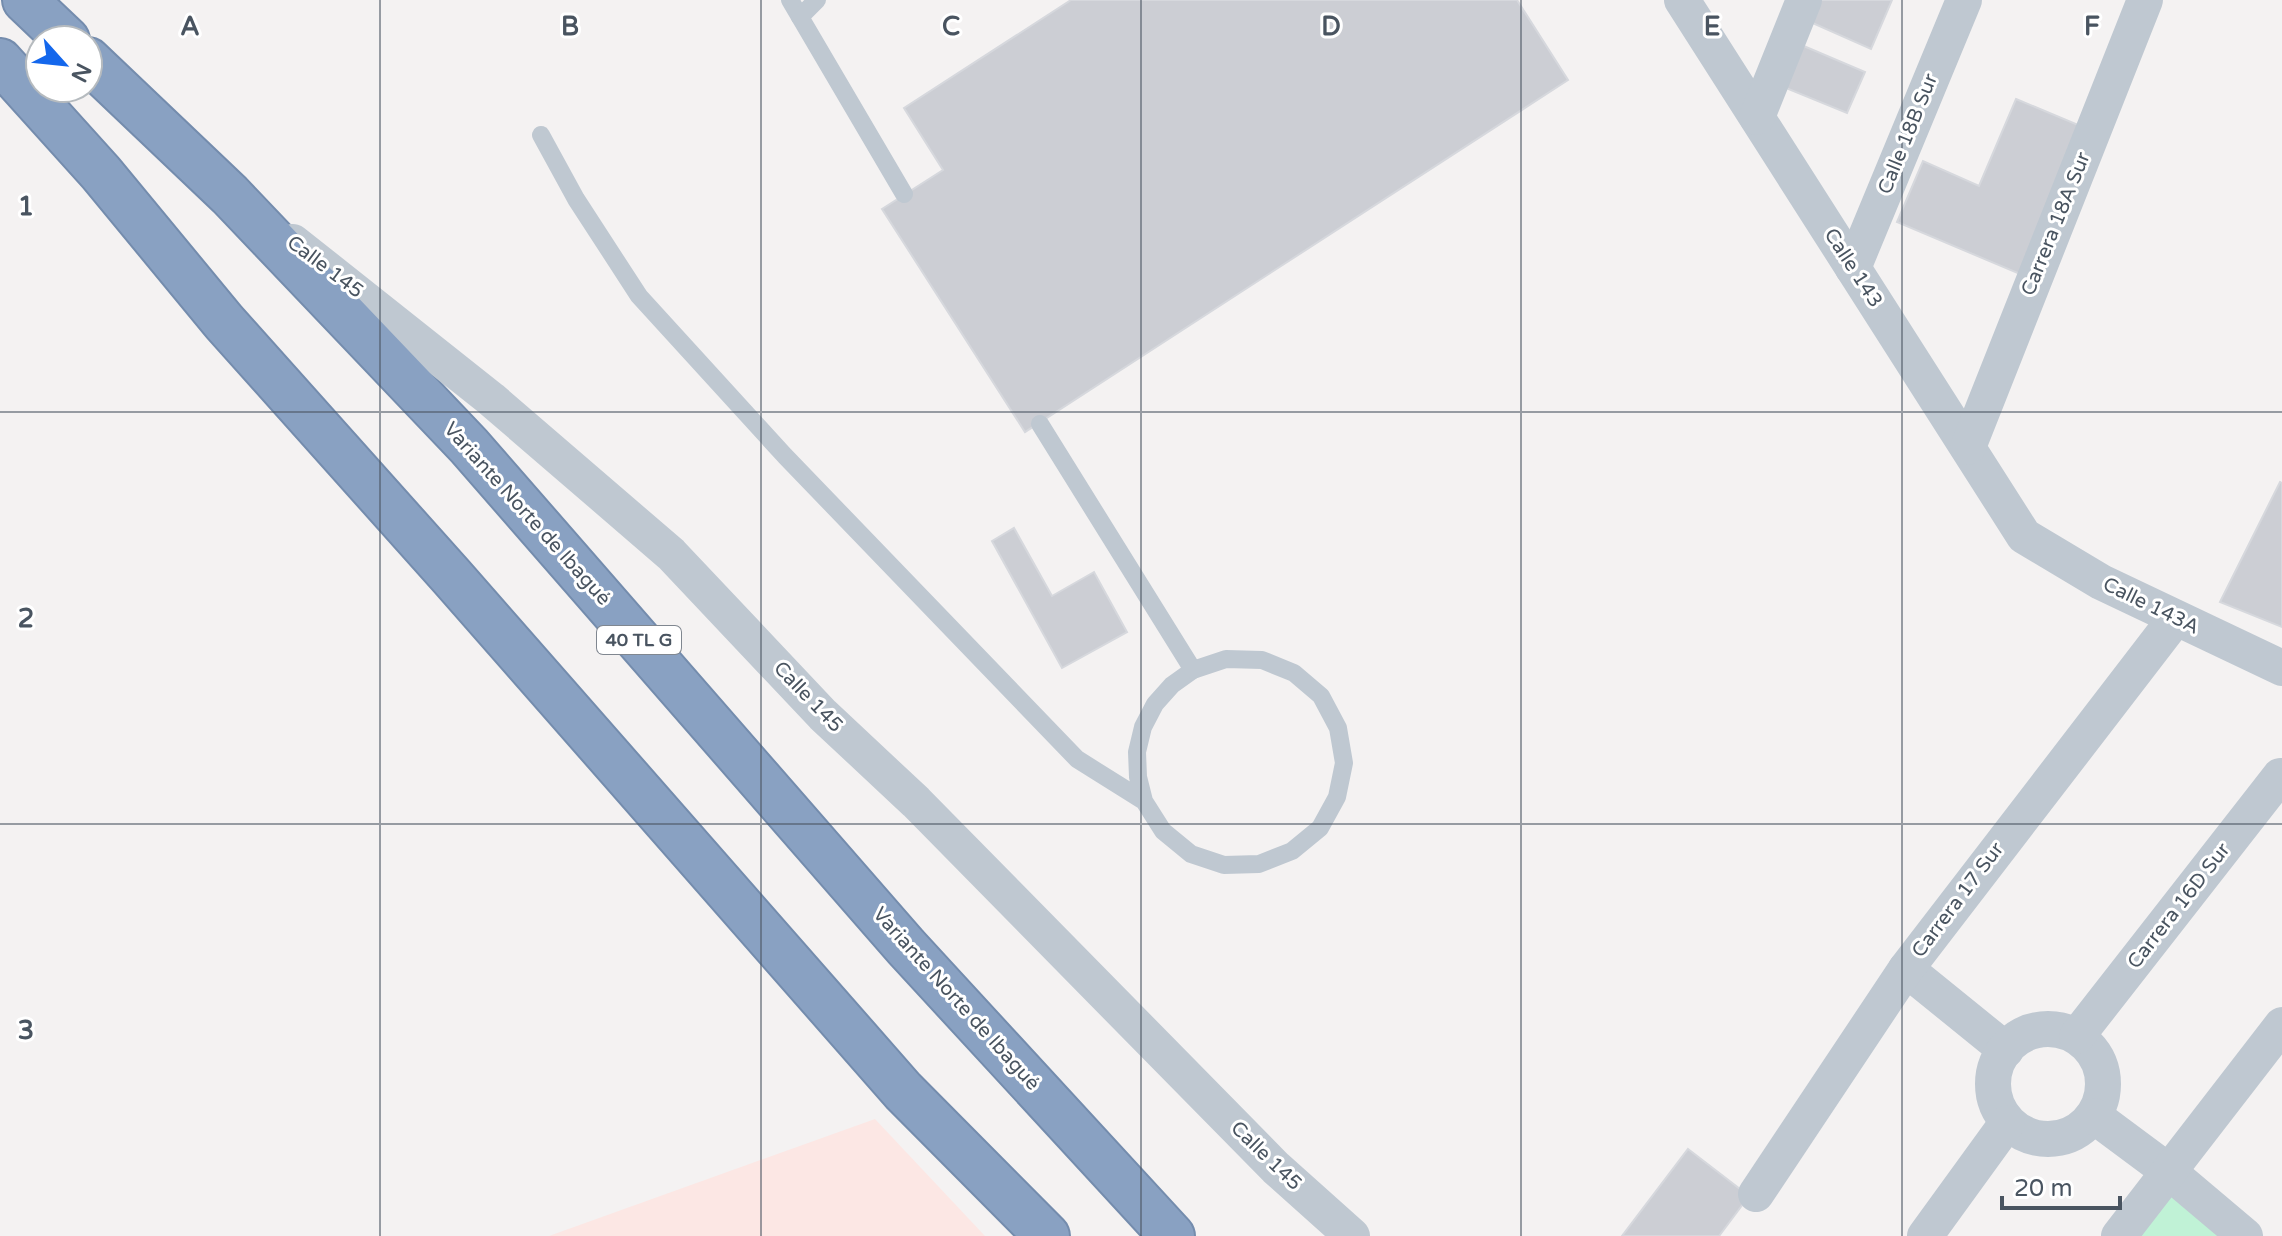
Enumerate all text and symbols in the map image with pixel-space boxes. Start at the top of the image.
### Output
text: A [180,11,200,42]
text: B [561,11,579,42]
text: C [942,11,960,42]
text: D [1321,11,1341,42]
text: E [1704,11,1720,42]
text: F [2084,11,2100,42]
north arrow [24,24,104,104]
text: N [65,59,97,86]
street label: Calle 18B Sur [1873,70,1943,198]
street label: Carrera 18A Sur [2016,148,2096,299]
text: 1 [18,191,34,222]
street label: Calle 143 [1819,224,1887,312]
street label: Calle 145 [282,231,368,303]
street label: Variante Norte de Ibagué [438,417,616,611]
street label: Calle 143A [2099,572,2203,640]
text: 2 [18,603,34,634]
road number: 40 TL G [597,626,681,654]
street label: Calle 145 [768,657,848,737]
street label: Carrera 17 Sur [1907,837,2009,962]
street label: Carrera 16D Sur [2122,838,2236,974]
street label: Variante Norte de Ibagué [867,902,1045,1096]
text: 3 [18,1015,34,1046]
street label: Calle 145 [1226,1116,1306,1196]
scale bar [2002,1160,2120,1210]
text: 20 m [2014,1174,2072,1203]

